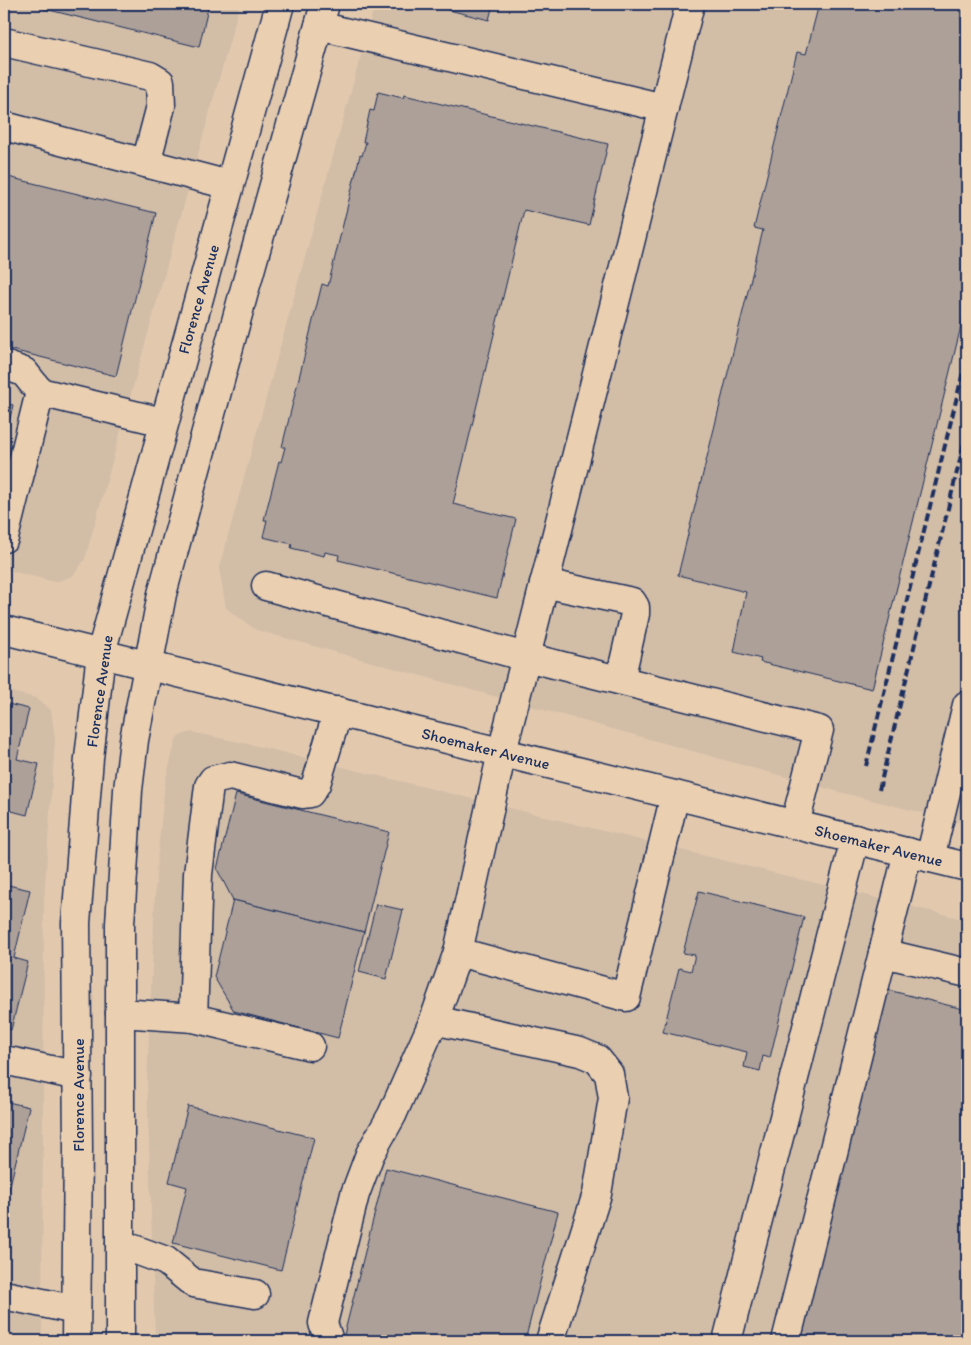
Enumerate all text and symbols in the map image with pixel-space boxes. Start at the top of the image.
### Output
street label: Florence Avenue [174,242,223,356]
street label: Florence Avenue [82,633,117,748]
street label: Shoemaker Avenue [420,723,552,774]
street label: Shoemaker Avenue [813,820,945,871]
street label: Florence Avenue [69,1038,88,1152]

